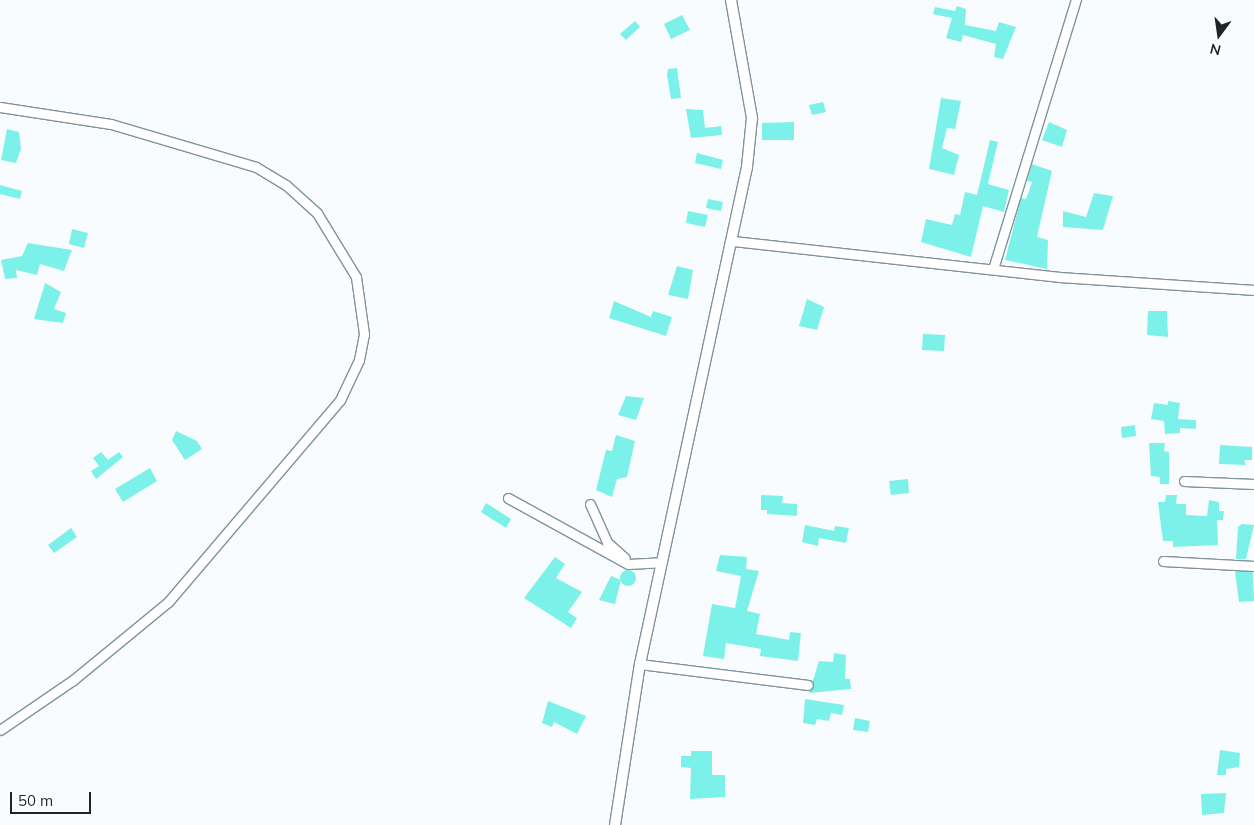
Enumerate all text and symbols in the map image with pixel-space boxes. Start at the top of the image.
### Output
north arrow [1194,10,1244,60]
text: N [1208,40,1223,60]
scale bar [12,782,94,814]
text: 50 m [18,791,53,810]

